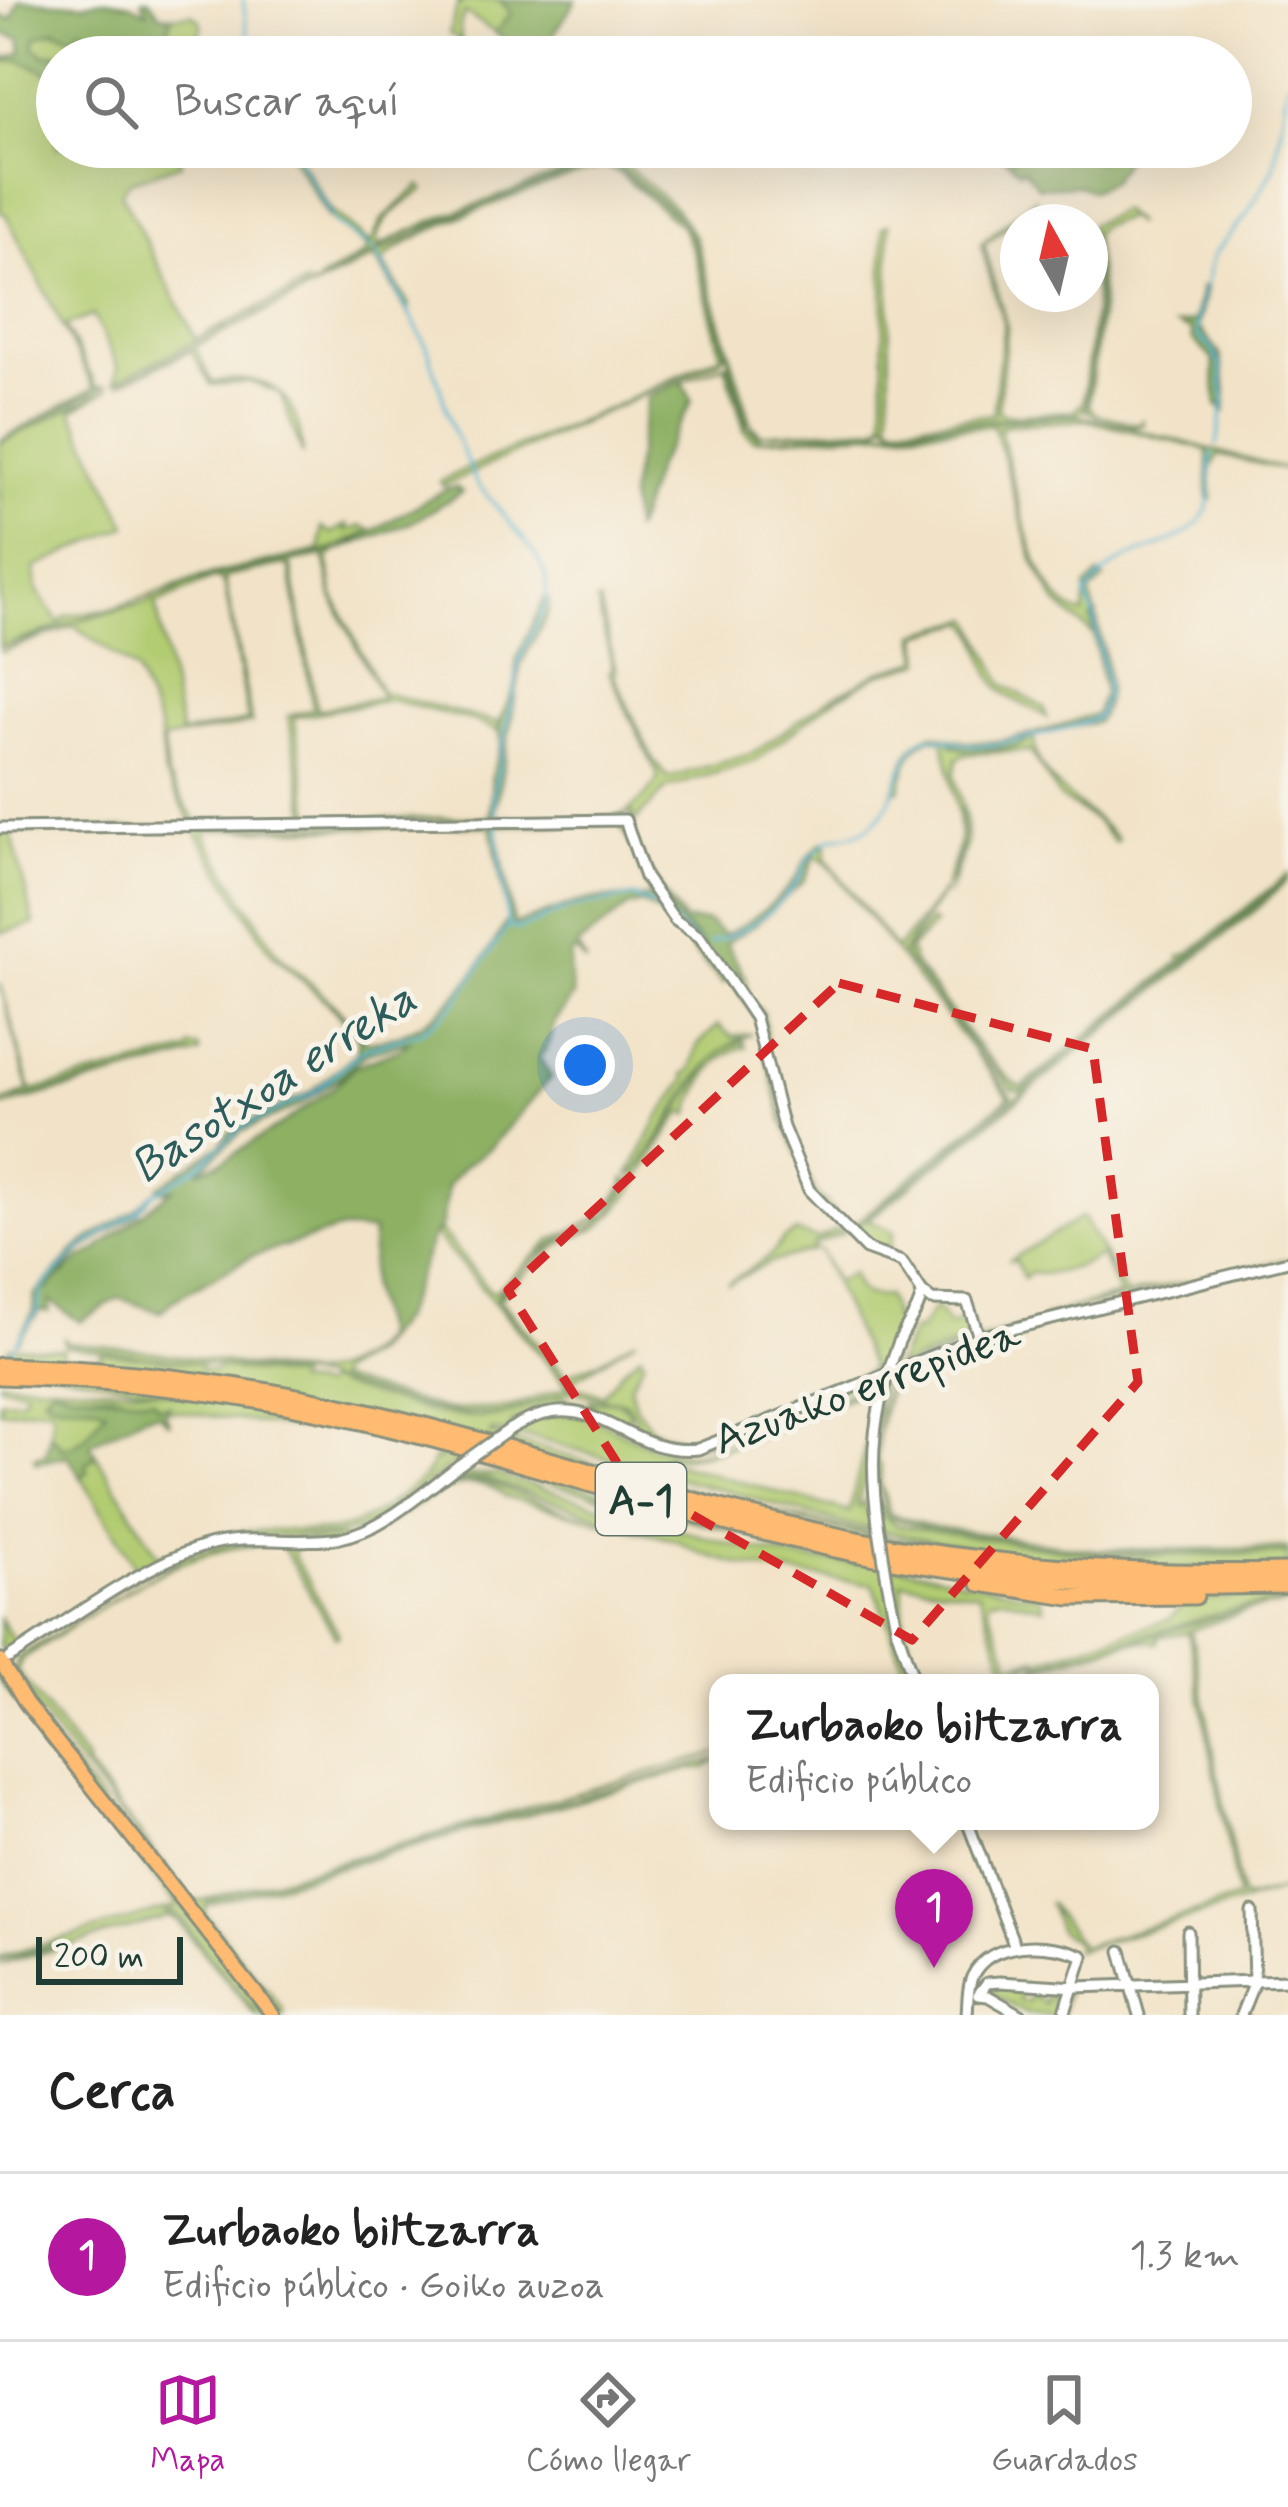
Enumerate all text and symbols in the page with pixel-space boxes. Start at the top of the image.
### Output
search box [36,36,1252,168]
icon: search [78,69,144,135]
text: Buscar aquí [174,73,400,132]
north arrow [1000,204,1108,312]
water label: Basotxoa erreka [119,968,429,1200]
your location [555,1035,615,1095]
street label: Azuako errepidea [706,1305,1030,1471]
road number: A-1 [596,1463,686,1535]
popup [709,1674,1159,1830]
text: Zurbaoko biltzarra [745,1697,1123,1756]
text: Edificio público [745,1756,972,1807]
pin: 1 [895,1869,973,1968]
scale bar [36,1931,183,1984]
text: 200 m [54,1936,144,1980]
text: Cerca [48,2060,176,2126]
text: Zurbaoko biltzarra [162,2202,540,2261]
text: 1 [78,2231,96,2282]
text: 1.3 km [1129,2231,1240,2282]
text: Edificio público · Goiko auzoa [162,2261,605,2312]
tab: Mapa [150,2367,225,2483]
tab: Cómo llegar [526,2367,691,2483]
tab: Guardados [991,2367,1138,2483]

